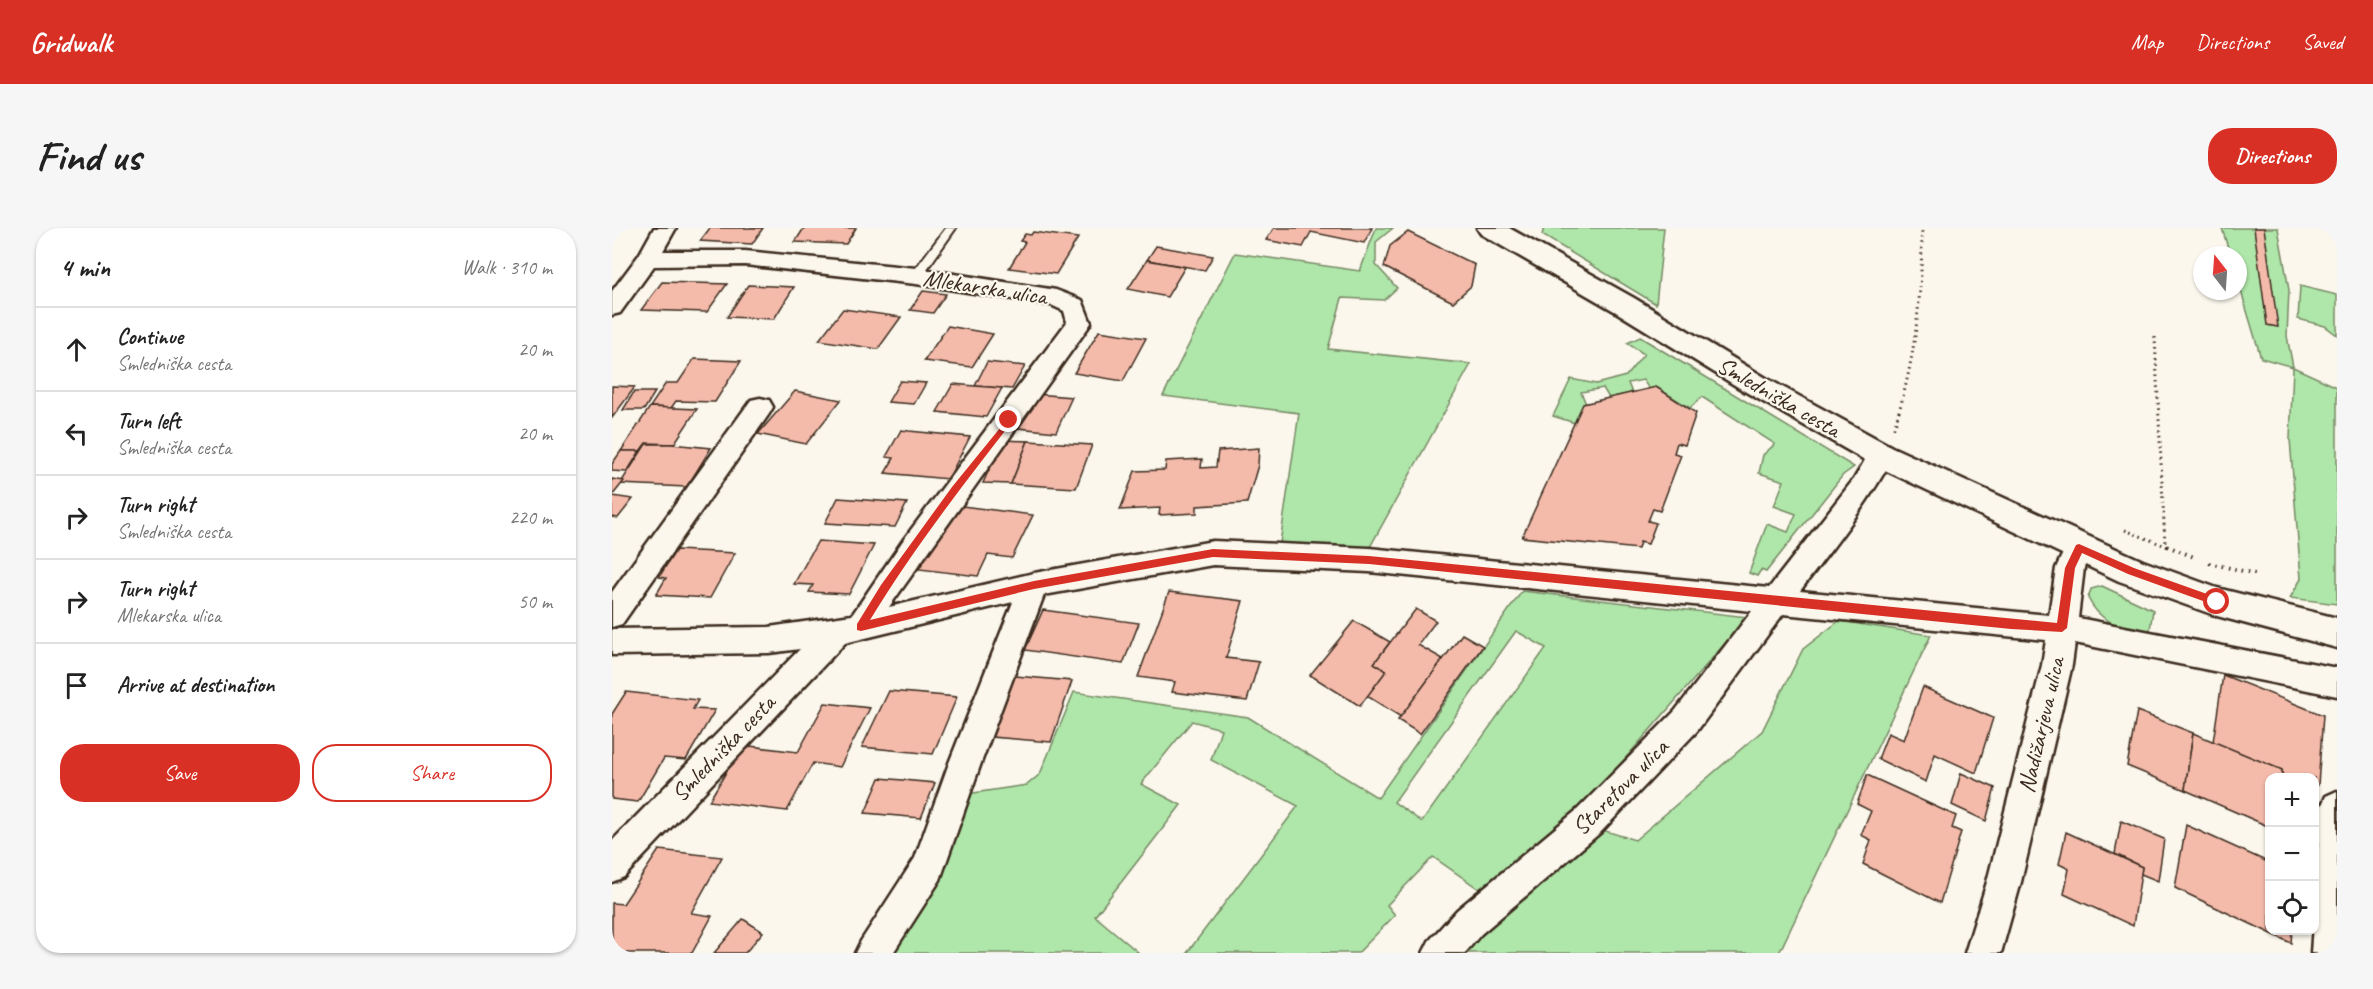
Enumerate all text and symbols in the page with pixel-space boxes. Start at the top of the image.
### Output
text: Gridwalk [30,25,112,60]
text: Map [2131,29,2163,55]
text: Directions [2196,29,2269,55]
text: Saved [2302,29,2343,55]
button: Directions [2208,128,2337,184]
text: Find us [36,130,141,183]
north arrow [2193,246,2247,300]
text: 4 min [60,251,110,284]
text: Walk · 310 m [462,255,552,280]
street label: Mlekarska ulica [921,262,1051,312]
text: Continue [117,323,183,351]
icon: ahead [60,333,93,366]
text: 20 m [518,337,552,362]
street label: Smledniška cesta [1712,350,1848,445]
text: Smledniška cesta [117,351,231,376]
route end [995,406,1021,432]
text: Turn left [117,407,181,435]
icon: left [60,417,93,450]
text: 20 m [518,421,552,446]
text: Smledniška cesta [117,435,231,460]
text: Turn right [117,491,194,519]
icon: right [60,501,93,534]
text: 220 m [509,505,552,530]
text: Smledniška cesta [117,519,231,544]
text: Turn right [117,575,194,603]
icon: right [60,585,93,618]
route start [2203,588,2229,614]
text: 50 m [518,589,552,614]
text: Mlekarska ulica [117,603,221,628]
street label: Nadižarjeva ulica [2011,652,2072,795]
icon: arrive [60,669,93,702]
text: Arrive at destination [117,671,274,699]
street label: Smledniška cesta [665,687,783,808]
street label: Staretova ulica [1565,731,1676,842]
button: Save [60,744,300,802]
button: Share [312,744,552,802]
map controls [2265,773,2319,935]
button: + [2265,773,2319,827]
button: − [2265,827,2319,881]
button: locate [2265,881,2319,935]

